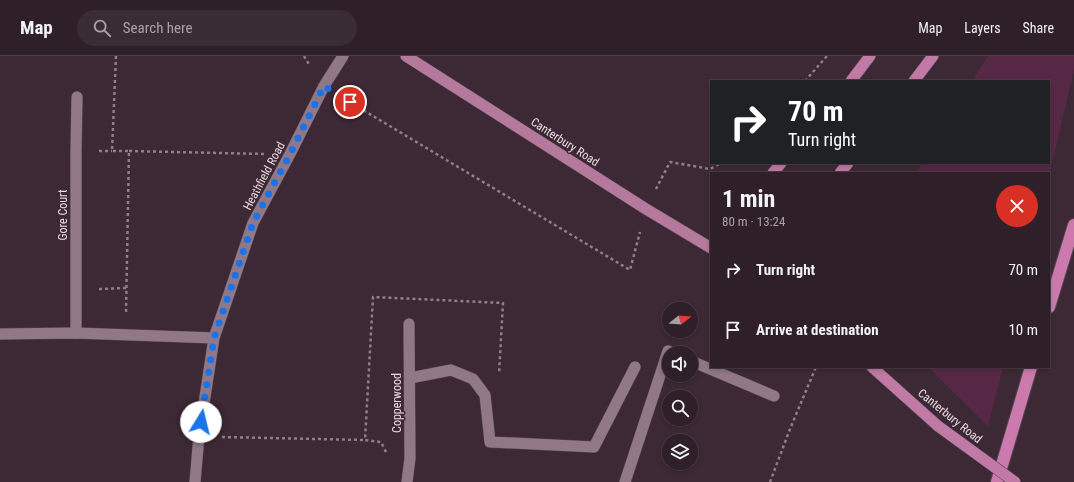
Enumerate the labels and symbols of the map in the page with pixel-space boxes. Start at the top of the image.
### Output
pin [333,85,367,119]
street label: Canterbury Road [528,115,602,169]
street label: Heathfield Road [240,139,288,213]
street label: Gore Court [56,189,70,241]
north arrow [662,302,698,338]
street label: Copperwood [390,373,404,433]
street label: Canterbury Road [915,386,985,446]
position arrow [180,401,222,443]

